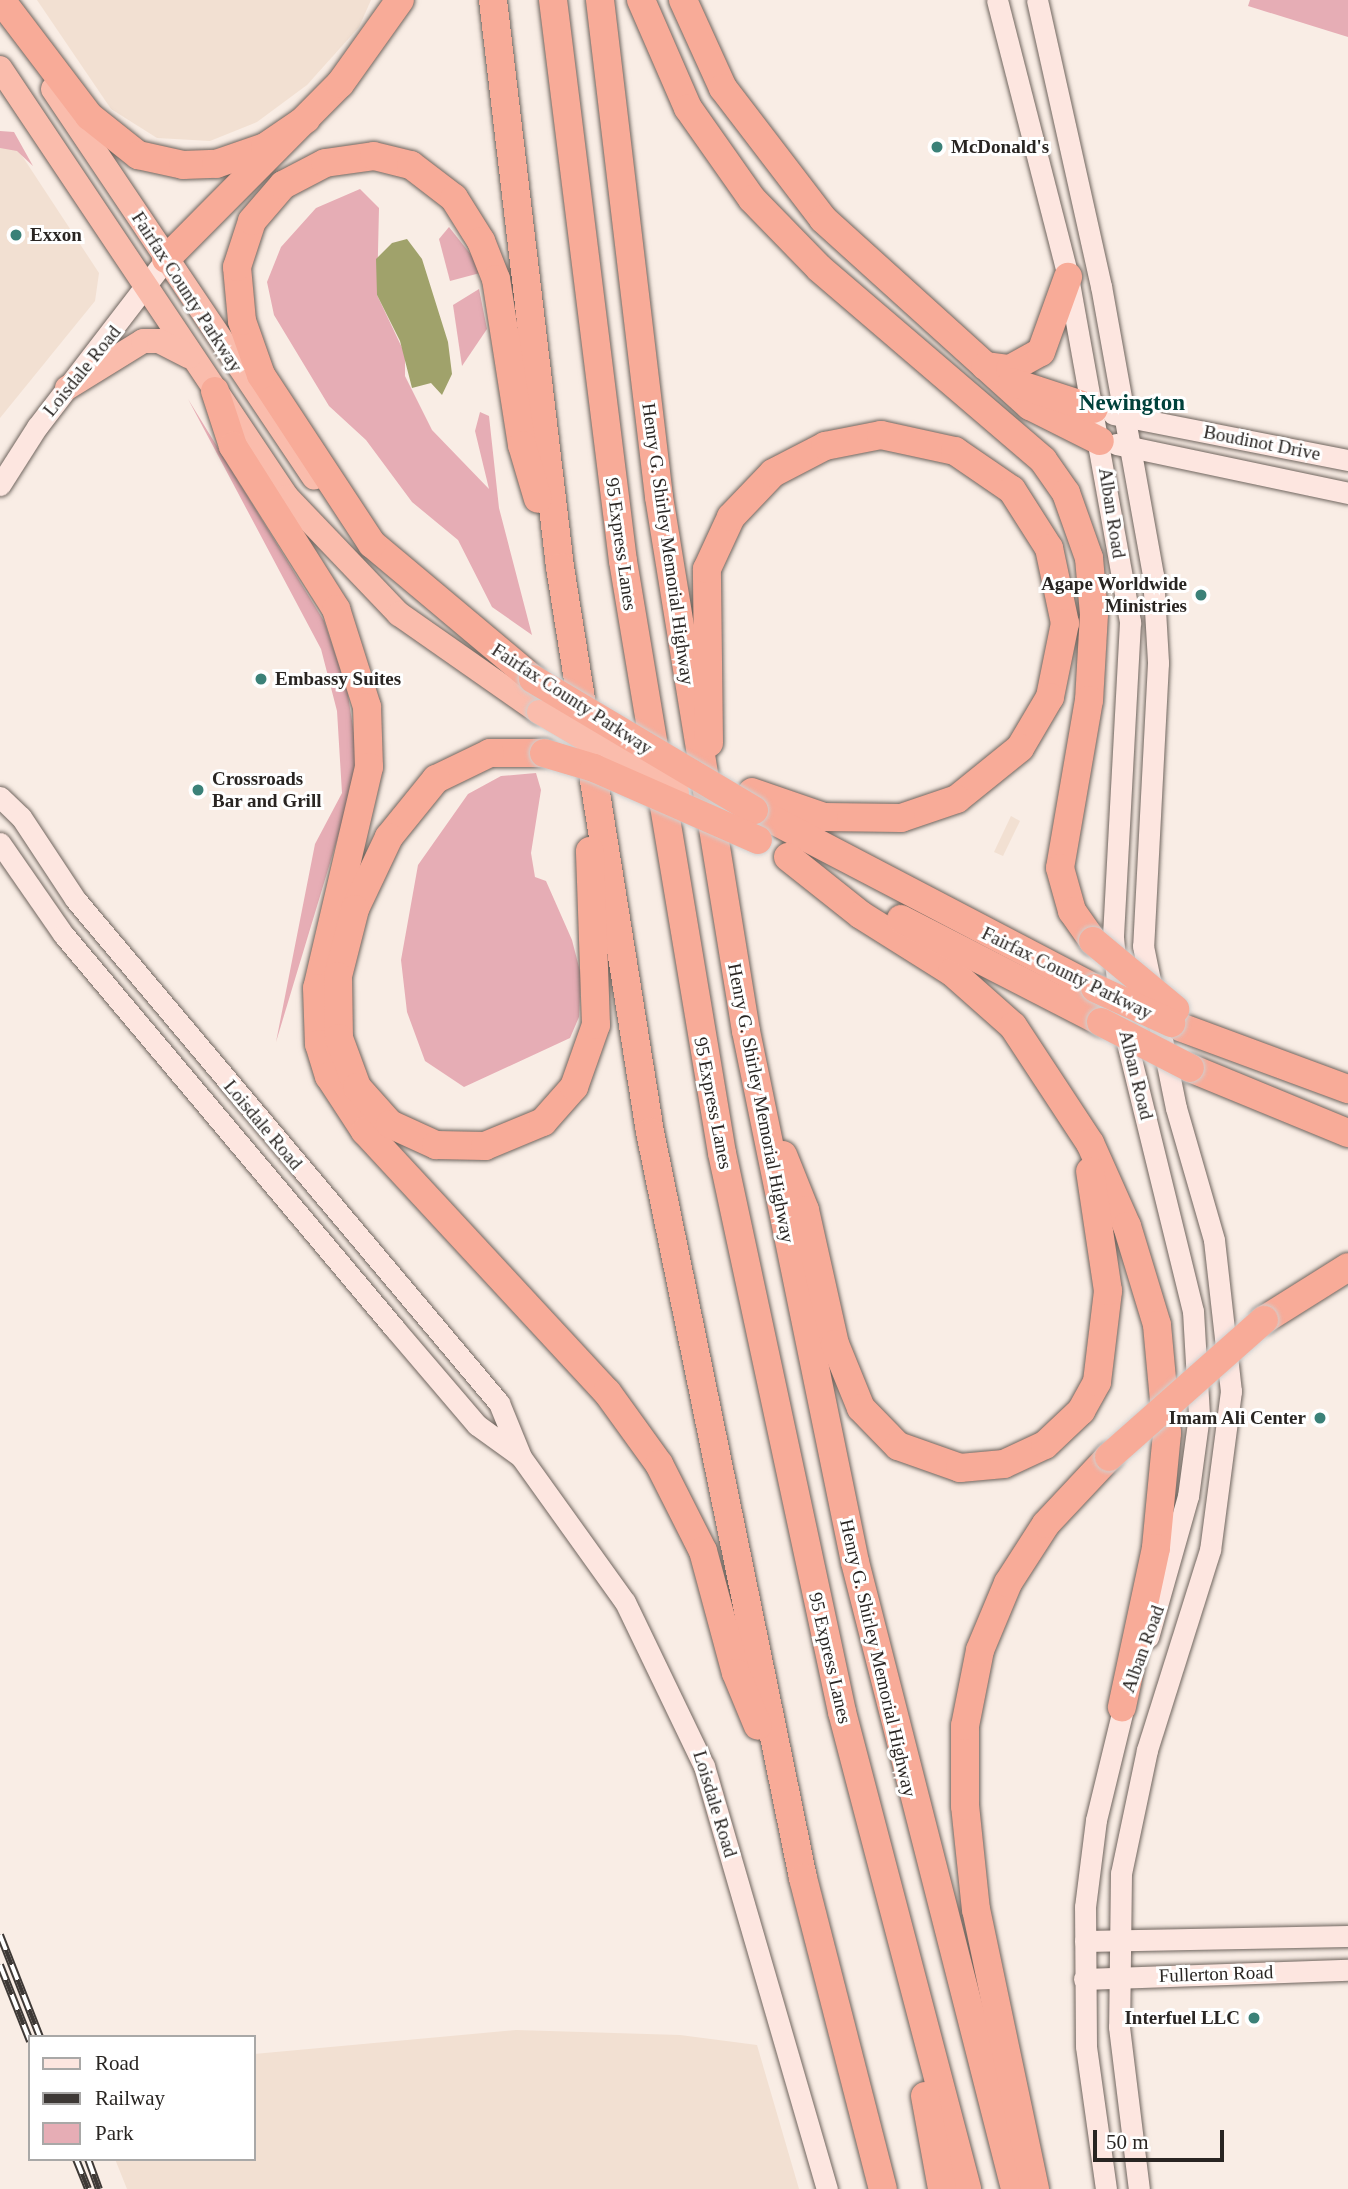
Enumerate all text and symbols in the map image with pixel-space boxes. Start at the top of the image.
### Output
place label: McDonald's [951,136,1049,158]
marker: McDonald's [929,139,945,155]
street label: Fairfax County Parkway [127,207,247,377]
place label: Exxon [30,224,82,246]
marker: Exxon [8,227,24,243]
street label: Loisdale Road [38,321,126,421]
district label: Newington [1079,389,1185,417]
street label: Henry G. Shirley Memorial Highway [637,402,699,686]
street label: Boudinot Drive [1202,420,1322,466]
street label: Alban Road [1094,466,1130,560]
street label: 95 Express Lanes [600,476,642,612]
place label: Agape Worldwide Ministries [1041,573,1187,617]
marker: Agape Worldwide Ministries [1193,587,1209,603]
street label: Fairfax County Parkway [487,639,657,759]
place label: Embassy Suites [275,668,401,690]
marker: Embassy Suites [253,671,269,687]
place label: Crossroads Bar and Grill [212,768,322,812]
marker: Crossroads Bar and Grill [190,782,206,798]
street label: Fairfax County Parkway [978,922,1156,1024]
street label: Henry G. Shirley Memorial Highway [723,961,799,1245]
street label: Alban Road [1114,1028,1158,1122]
street label: 95 Express Lanes [689,1035,737,1171]
street label: Loisdale Road [219,1075,307,1175]
place label: Imam Ali Center [1168,1407,1306,1429]
marker: Imam Ali Center [1312,1410,1328,1426]
street label: Henry G. Shirley Memorial Highway [835,1517,921,1799]
street label: 95 Express Lanes [804,1590,856,1726]
street label: Alban Road [1117,1602,1169,1696]
street label: Loisdale Road [688,1748,742,1860]
street label: Fullerton Road [1158,1961,1274,1987]
place label: Interfuel LLC [1124,2007,1240,2029]
marker: Interfuel LLC [1246,2010,1262,2026]
legend [28,2035,256,2161]
text: Road [95,2051,139,2075]
text: Railway [95,2086,165,2110]
scale bar [1096,2116,1227,2160]
text: Park [95,2121,134,2145]
text: 50 m [1106,2130,1149,2154]

